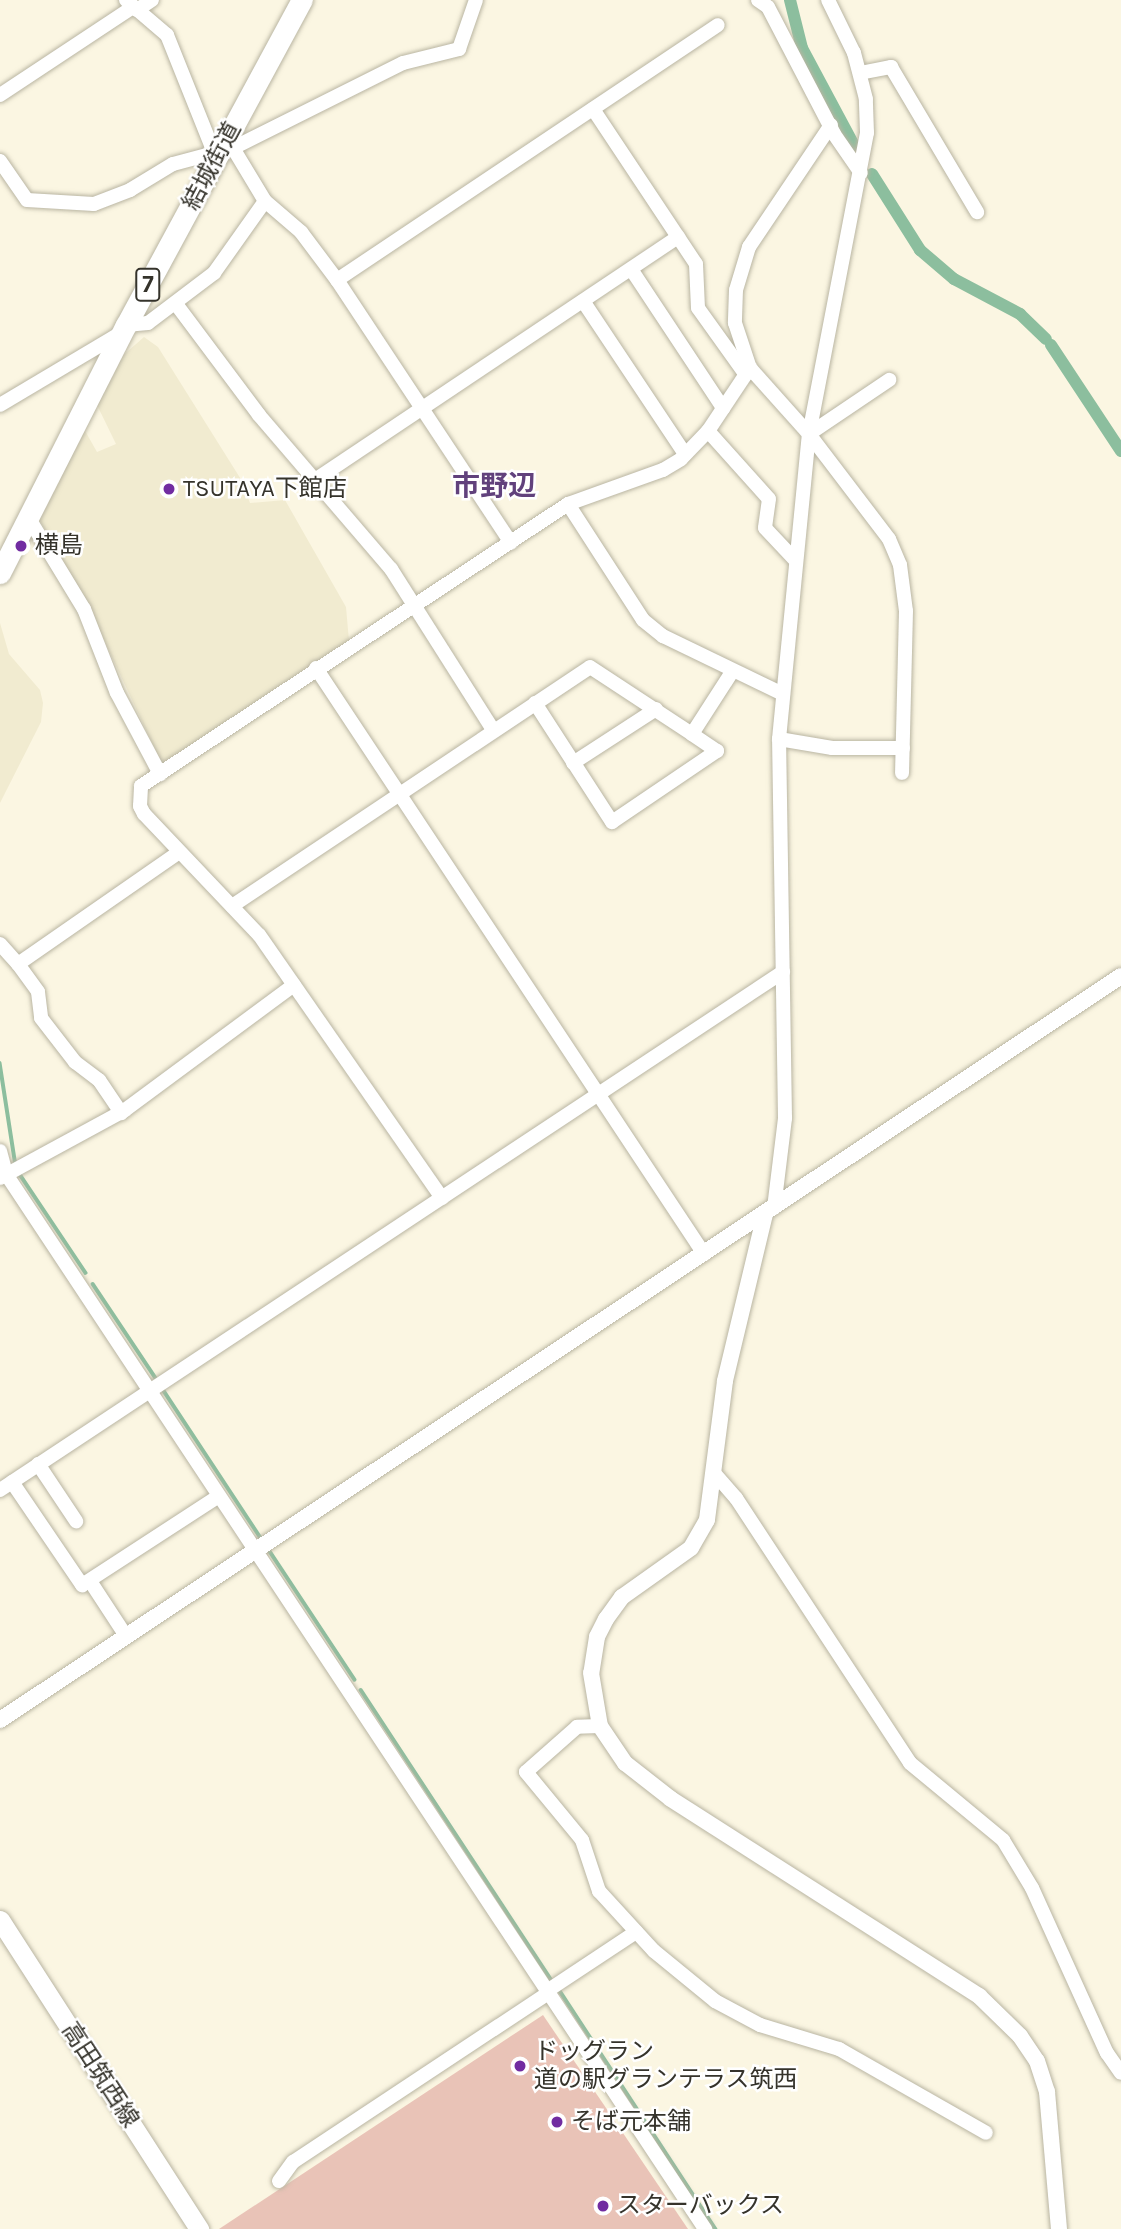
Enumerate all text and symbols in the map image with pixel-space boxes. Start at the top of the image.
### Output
street label: 結城街道 [177,117,247,215]
road number: 7 [134,266,162,304]
district label: 市野辺 [452,469,536,503]
place label: TSUTAYA下館店 [183,475,347,503]
marker: TSUTAYA下館店 [161,481,177,497]
place label: 横島 [35,532,83,560]
marker: 横島 [13,538,29,554]
street label: 高田筑西線 [55,2017,145,2133]
place label: ドッグラン 道の駅グランテラス筑西 [534,2038,798,2094]
marker: ドッグラン 道の駅グランテラス筑西 [512,2058,528,2074]
place label: そば元本舗 [571,2108,691,2136]
marker: そば元本舗 [549,2114,565,2130]
place label: スターバックス [617,2192,785,2220]
marker: スターバックス [595,2198,611,2214]

